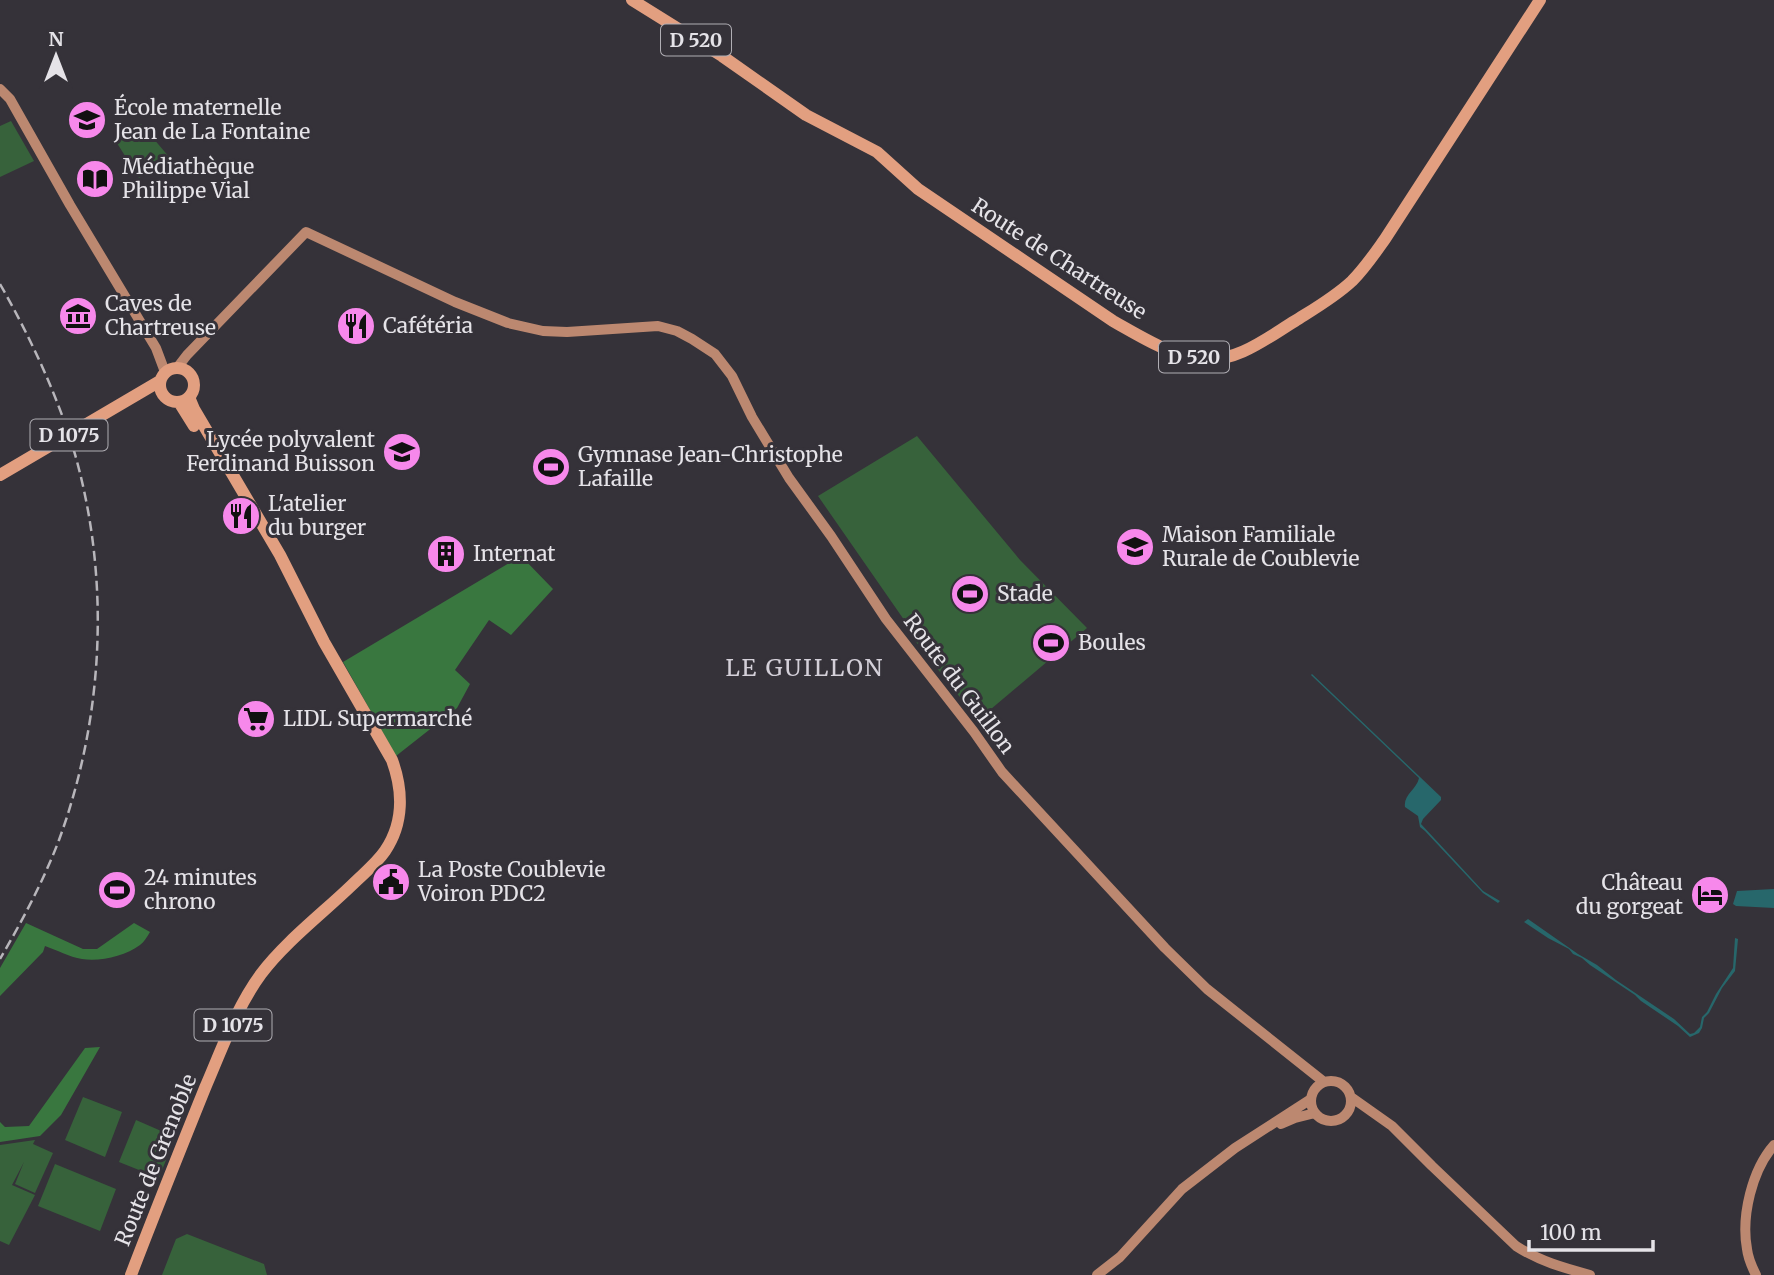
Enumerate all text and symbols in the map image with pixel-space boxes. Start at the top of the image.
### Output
north arrow [21,21,91,91]
road number: D 520 [661,24,731,56]
text: N [48,27,64,51]
place label: École maternelle Jean de La Fontaine [113,93,310,145]
school or university icon: École maternelle Jean de La Fontaine [66,99,108,141]
place label: Médiathèque Philippe Vial [122,153,254,204]
library icon: Médiathèque Philippe Vial [74,158,116,200]
street label: Route de Chartreuse [967,192,1152,325]
place label: Caves de Chartreuse [105,290,216,341]
museum icon: Caves de Chartreuse [57,295,99,337]
restaurant icon: Cafétéria [335,305,377,347]
place label: Cafétéria [383,312,473,339]
road number: D 520 [1159,342,1229,372]
road number: D 1075 [31,420,108,450]
place label: Lycée polyvalent Ferdinand Buisson [186,426,375,477]
school or university icon: Lycée polyvalent Ferdinand Buisson [381,431,423,473]
place label: Gymnase Jean-Christophe Lafaille [578,441,843,492]
sports icon: Gymnase Jean-Christophe Lafaille [530,446,572,488]
place label: L'atelier du burger [268,490,366,541]
restaurant icon: L'atelier du burger [220,495,262,537]
place label: Maison Familiale Rurale de Coublevie [1162,521,1359,572]
school or university icon: Maison Familiale Rurale de Coublevie [1114,526,1156,568]
building icon: Internat [425,533,467,575]
place label: Internat [473,540,556,567]
sports icon: Stade [949,573,991,615]
place label: Stade [997,580,1053,607]
street label: Route du Guillon [898,608,1021,759]
sports icon: Boules [1030,622,1072,664]
place label: Boules [1078,629,1146,656]
district label: LE GUILLON [726,653,884,682]
supermarket icon: LIDL Supermarché [235,698,277,740]
place label: LIDL Supermarché [283,705,472,732]
place label: La Poste Coublevie Voiron PDC2 [417,856,606,907]
public building icon: La Poste Coublevie Voiron PDC2 [370,861,412,903]
place label: 24 minutes chrono [144,864,257,915]
sports icon: 24 minutes chrono [96,869,138,911]
place label: Château du gorgeat [1576,869,1683,920]
hotel icon: Château du gorgeat [1689,874,1731,916]
road number: D 1075 [194,1009,272,1040]
street label: Route de Grenoble [109,1070,202,1250]
scale bar [1529,1208,1653,1252]
text: 100 m [1540,1219,1602,1246]

